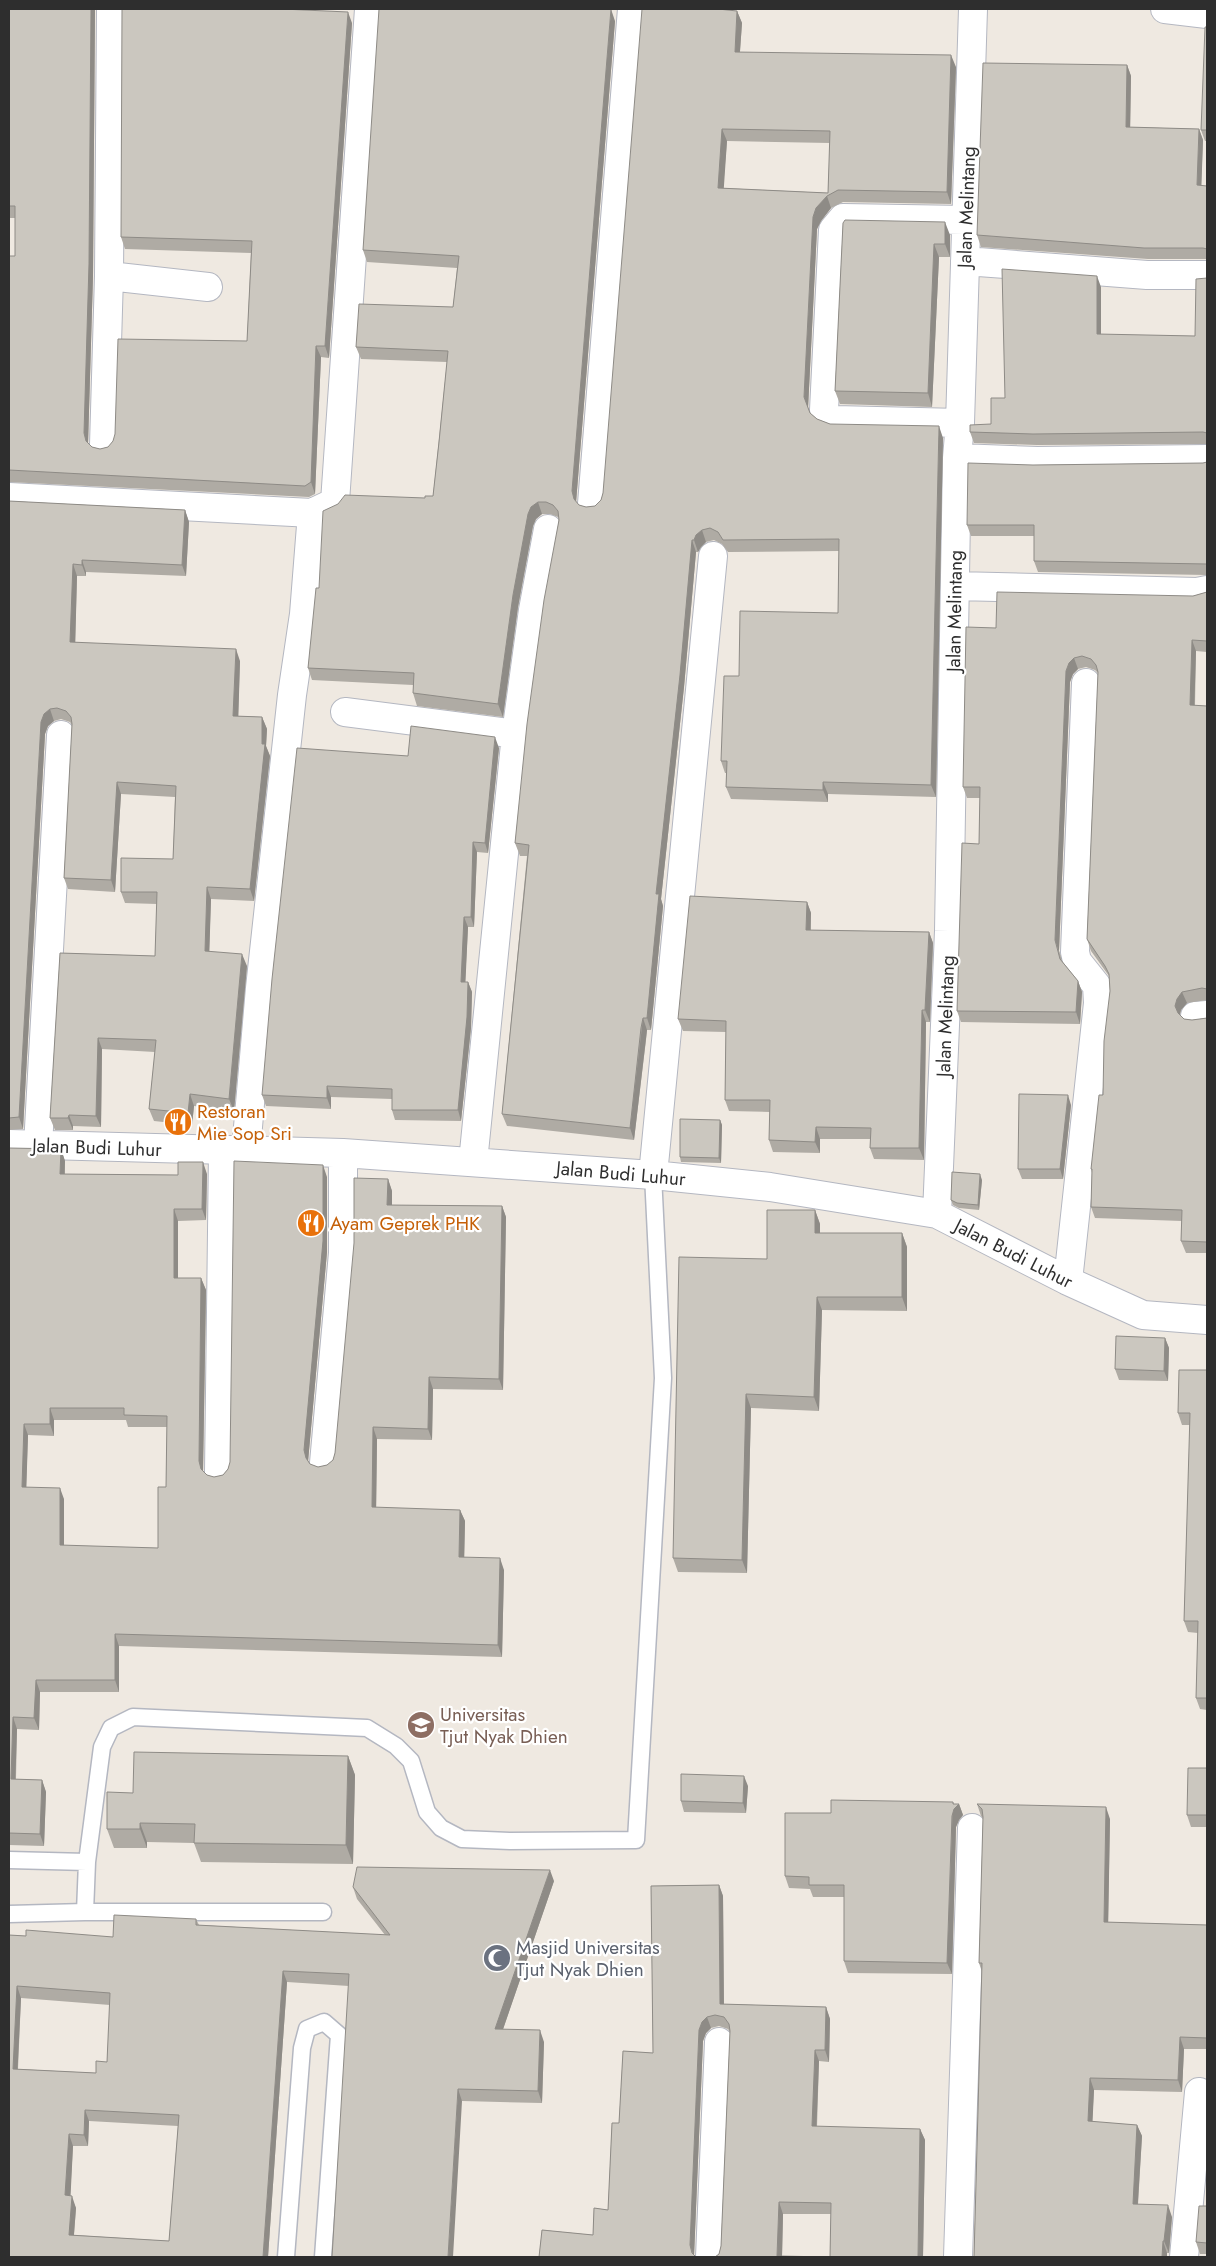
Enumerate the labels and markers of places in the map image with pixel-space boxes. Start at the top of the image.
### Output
place label: Restoran Mie Sop Sri [197,1098,292,1147]
restaurant icon: Restoran Mie Sop Sri [163,1107,193,1137]
restaurant icon: Ayam Geprek PHK [296,1208,326,1238]
place label: Ayam Geprek PHK [330,1210,480,1237]
place label: Universitas Tjut Nyak Dhien [440,1701,568,1750]
school or university icon: Universitas Tjut Nyak Dhien [406,1710,436,1740]
place label: Masjid Universitas Tjut Nyak Dhien [516,1934,660,1983]
mosque icon: Masjid Universitas Tjut Nyak Dhien [482,1943,512,1973]

